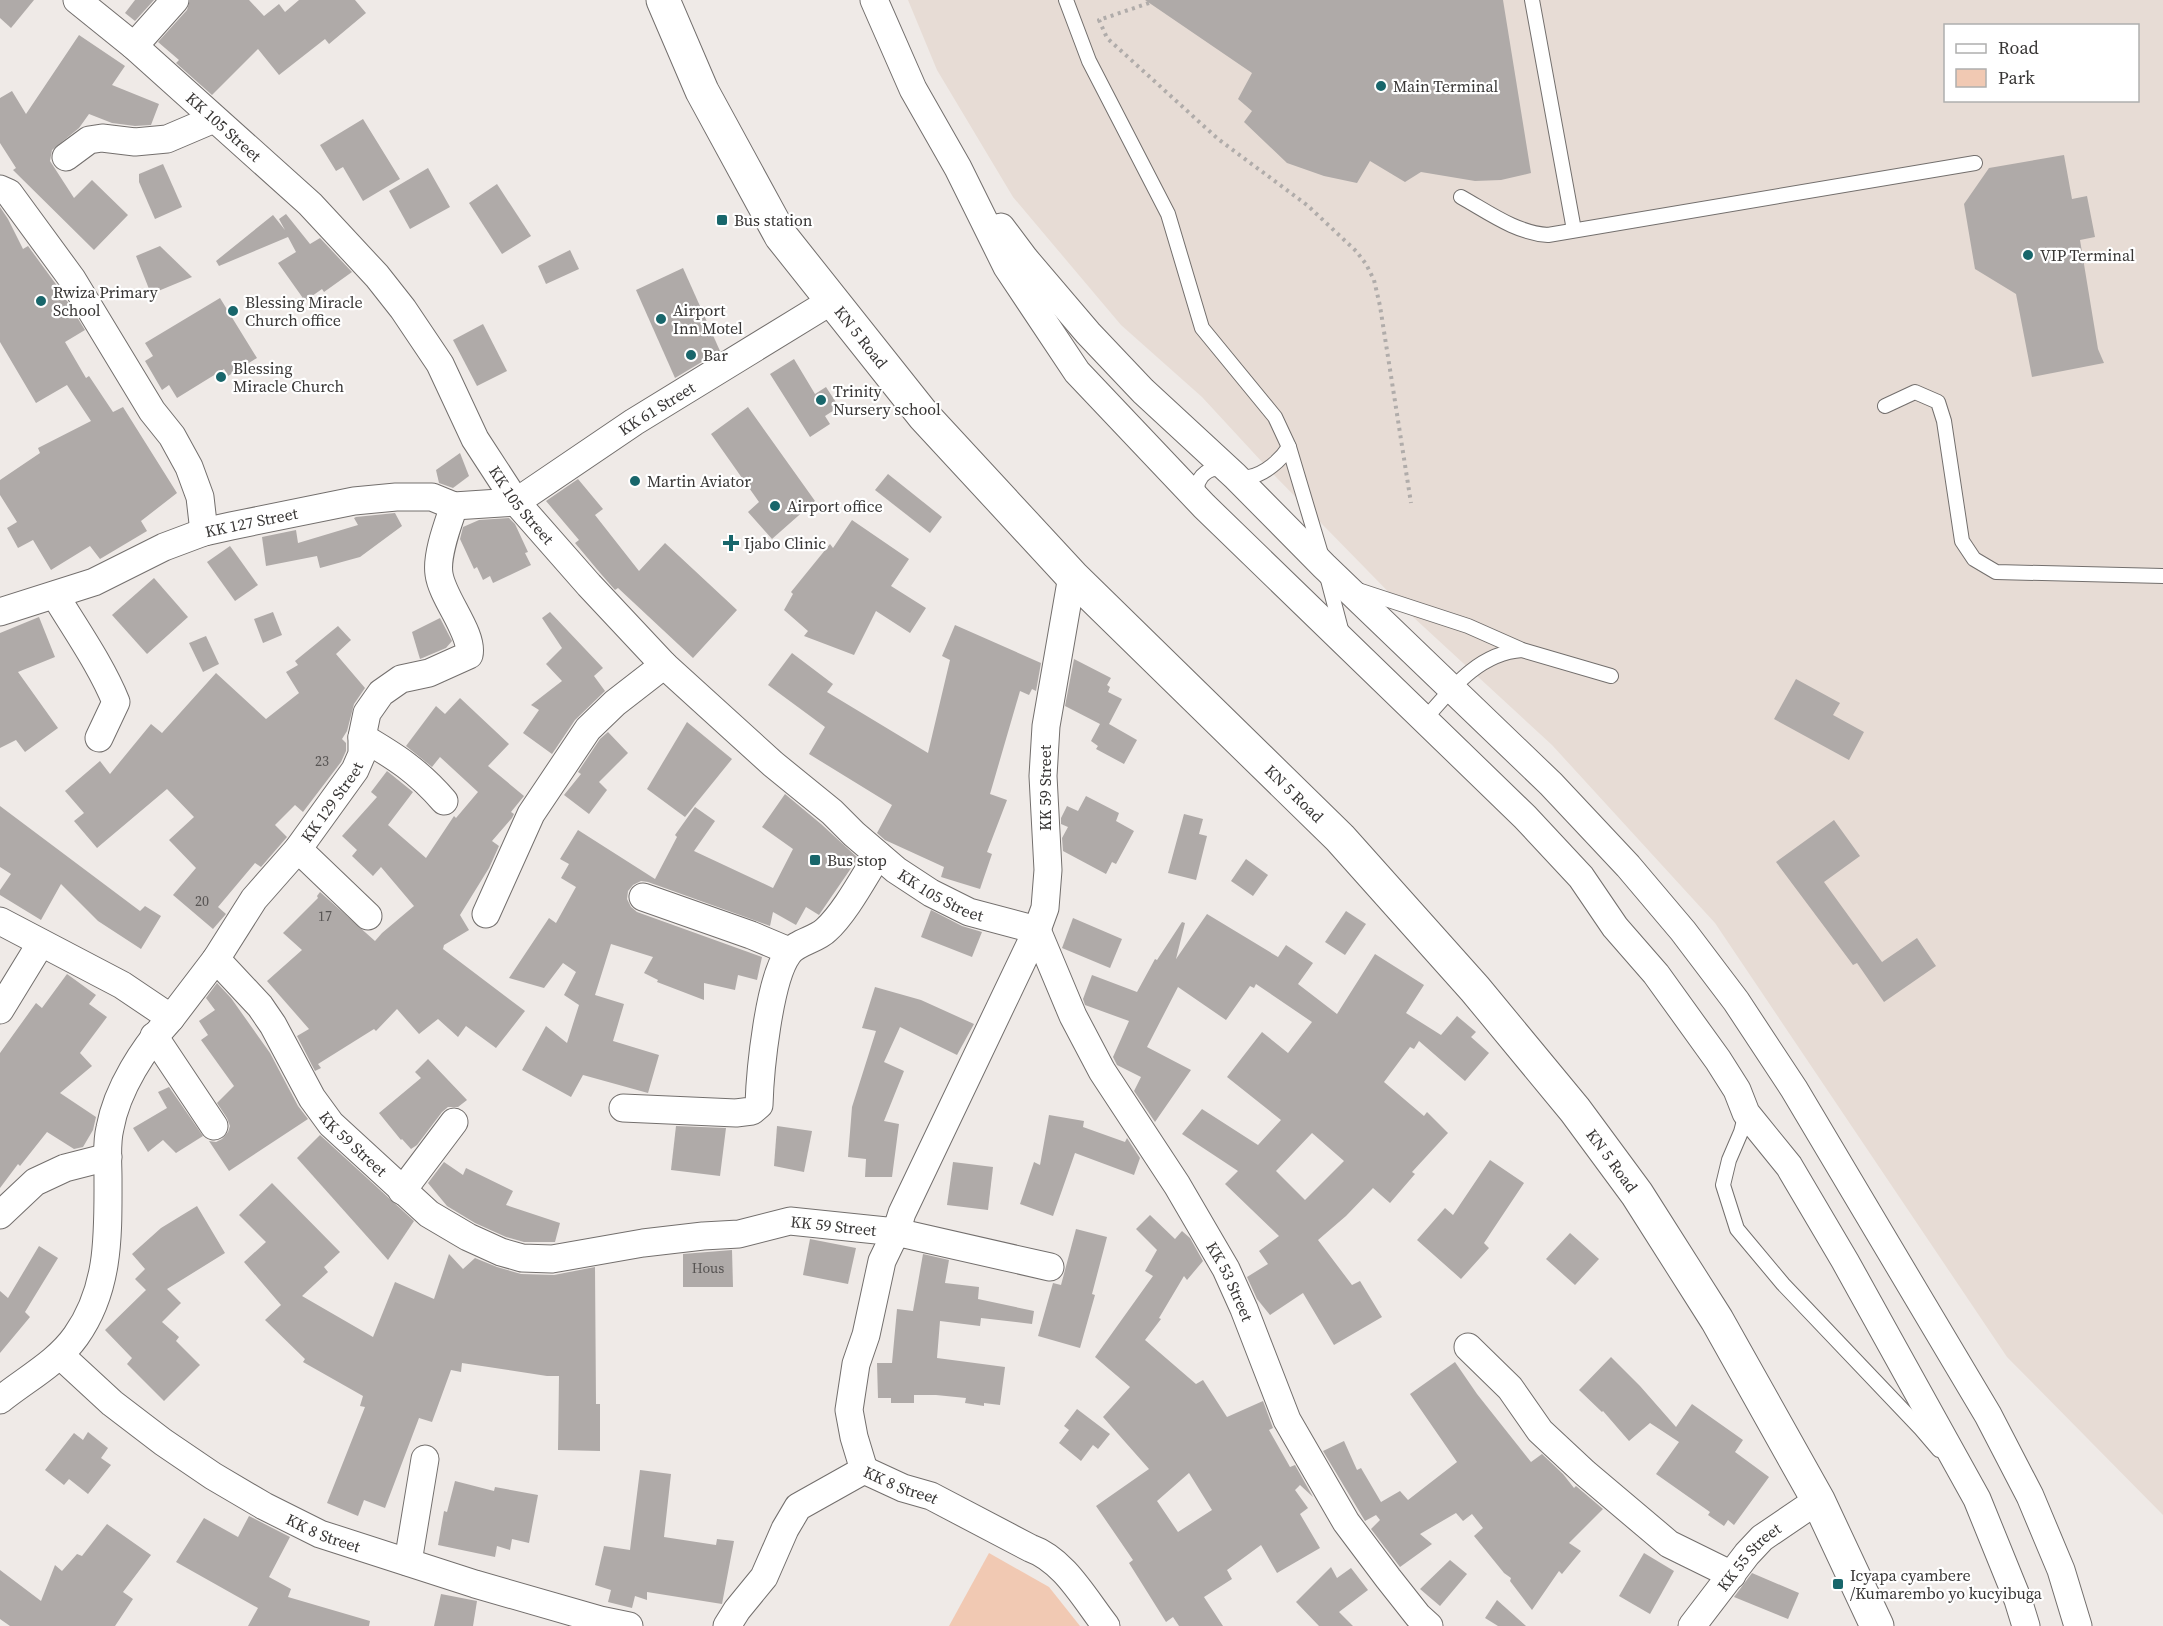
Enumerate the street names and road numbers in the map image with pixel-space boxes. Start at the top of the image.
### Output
street label: KK 105 Street [181,87,267,167]
street label: KN 5 Road [829,301,893,373]
street label: KK 61 Street [614,376,700,440]
street label: KK 105 Street [484,461,560,550]
street label: KK 127 Street [203,502,300,542]
street label: KK 59 Street [1034,744,1056,831]
street label: KK 129 Street [296,758,369,846]
street label: KN 5 Road [1260,760,1329,827]
street label: KK 105 Street [894,863,987,927]
street label: KK 59 Street [314,1107,393,1182]
street label: KN 5 Road [1581,1124,1643,1197]
street label: KK 59 Street [789,1210,878,1241]
street label: KK 53 Street [1201,1237,1259,1325]
street label: KK 8 Street [860,1460,943,1509]
street label: KK 8 Street [283,1508,364,1558]
street label: KK 55 Street [1712,1517,1786,1595]

